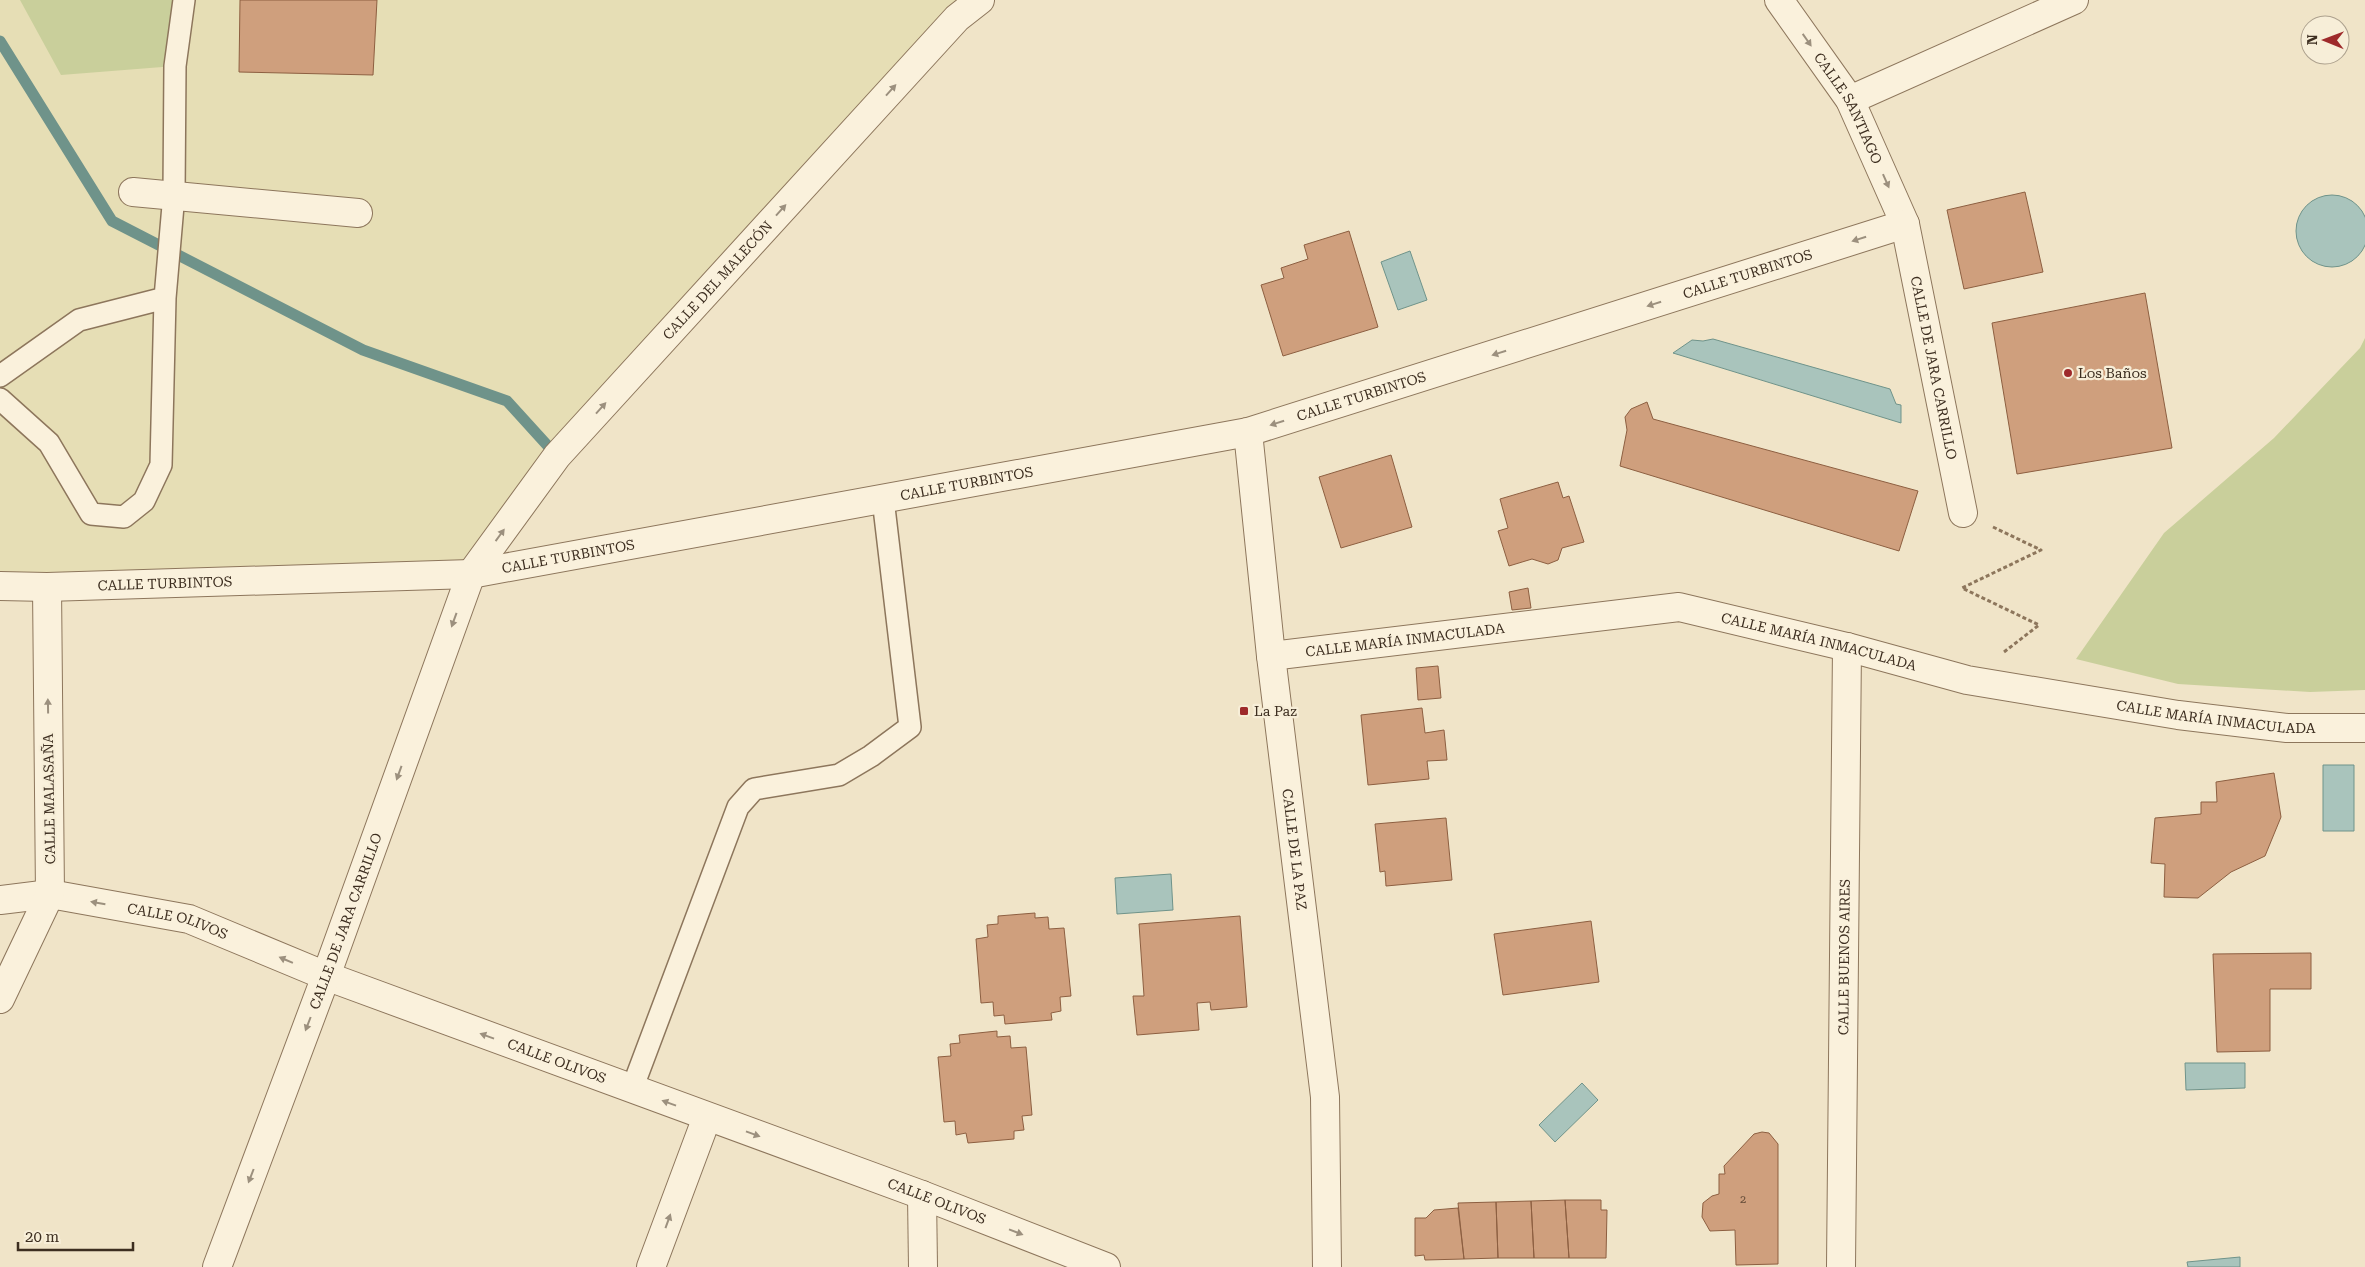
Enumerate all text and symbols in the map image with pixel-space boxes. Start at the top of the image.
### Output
north arrow [2300,15,2350,65]
one-way arrow [1802,33,1812,47]
text: N [2304,34,2320,45]
street label: CALLE SANTIAGO [1811,49,1885,166]
one-way arrow [885,85,897,97]
one-way arrow [1882,174,1890,188]
one-way arrow [775,205,787,217]
street label: CALLE DEL MALECÓN [659,218,776,343]
one-way arrow [1851,235,1866,243]
street label: CALLE TURBINTOS [1681,246,1814,302]
street label: CALLE DE JARA CARRILLO [1908,275,1960,461]
one-way arrow [1646,300,1661,308]
one-way arrow [1491,349,1506,357]
place label: Los Baños [2078,365,2147,381]
marker: Los Baños [2062,367,2074,379]
street label: CALLE TURBINTOS [1295,368,1428,424]
one-way arrow [595,402,607,414]
one-way arrow [1269,419,1284,427]
street label: CALLE TURBINTOS [899,463,1035,503]
one-way arrow [495,528,505,542]
street label: CALLE TURBINTOS [500,536,636,576]
street label: CALLE TURBINTOS [97,573,233,593]
street label: CALLE MARÍA INMACULADA [1720,609,1918,674]
one-way arrow [450,613,458,628]
street label: CALLE MARÍA INMACULADA [1304,620,1506,660]
one-way arrow [44,697,52,713]
street label: CALLE MARÍA INMACULADA [2115,697,2316,736]
place label: La Paz [1254,703,1297,719]
marker: La Paz [1238,705,1250,717]
street label: CALLE MALASAÑA [40,733,58,865]
one-way arrow [395,766,403,781]
street label: CALLE DE LA PAZ [1279,788,1310,911]
street label: CALLE DE JARA CARRILLO [306,831,385,1012]
street label: CALLE BUENOS AIRES [1835,879,1853,1035]
one-way arrow [90,899,106,907]
street label: CALLE OLIVOS [126,900,231,942]
one-way arrow [279,955,293,963]
one-way arrow [304,1017,312,1032]
one-way arrow [480,1032,495,1039]
street label: CALLE OLIVOS [505,1035,609,1086]
one-way arrow [661,1099,676,1107]
one-way arrow [745,1131,760,1138]
one-way arrow [247,1169,255,1184]
street label: CALLE OLIVOS [885,1175,989,1227]
house number: 2 [1740,1193,1746,1206]
one-way arrow [664,1213,672,1228]
scale bar [18,1220,132,1252]
text: 20 m [25,1228,60,1246]
one-way arrow [1009,1228,1024,1236]

